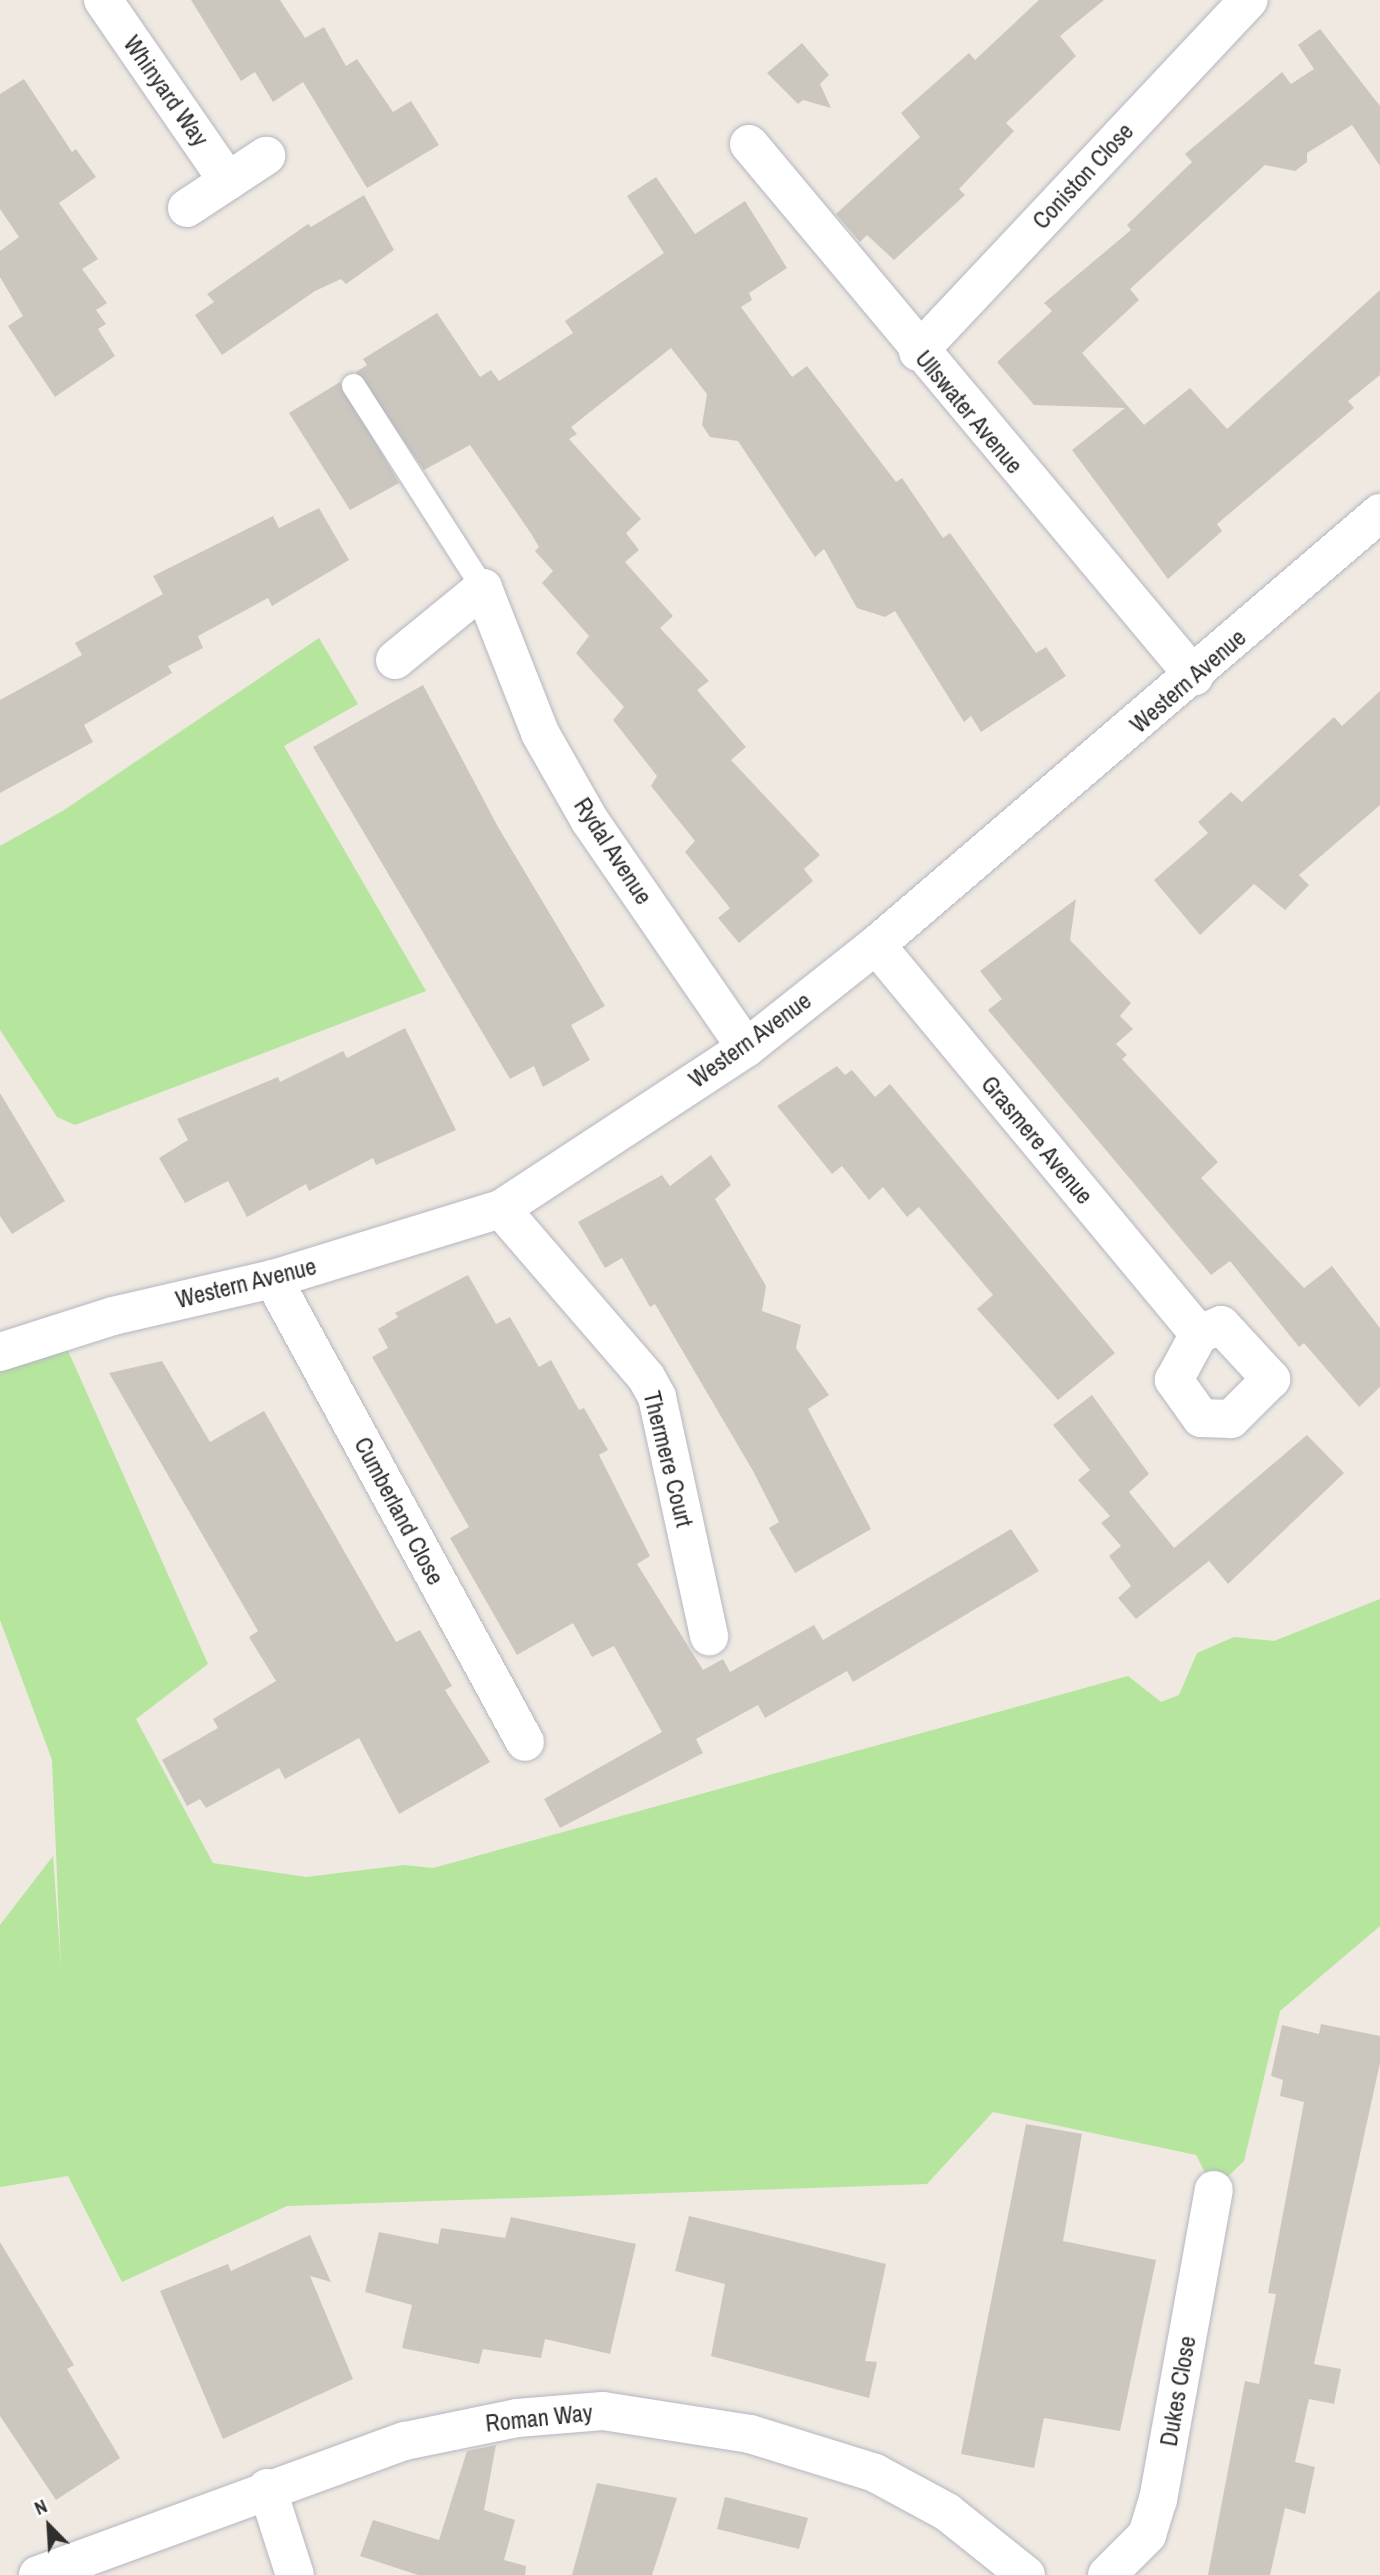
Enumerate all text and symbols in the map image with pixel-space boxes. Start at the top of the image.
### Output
street label: Whinyard Way [117,30,215,152]
street label: Coniston Close [1027,117,1139,235]
street label: Ullswater Avenue [909,344,1029,480]
street label: Western Avenue [1124,623,1252,739]
street label: Rydal Avenue [568,792,658,910]
street label: Western Avenue [683,986,817,1094]
street label: Grasmere Avenue [975,1070,1099,1210]
street label: Western Avenue [172,1252,320,1314]
street label: Thermere Court [637,1388,699,1530]
street label: Cumberland Close [348,1432,450,1590]
street label: Dukes Close [1154,2334,1202,2448]
street label: Roman Way [484,2398,594,2438]
north arrow [14,2491,84,2561]
text: N [30,2493,51,2521]

